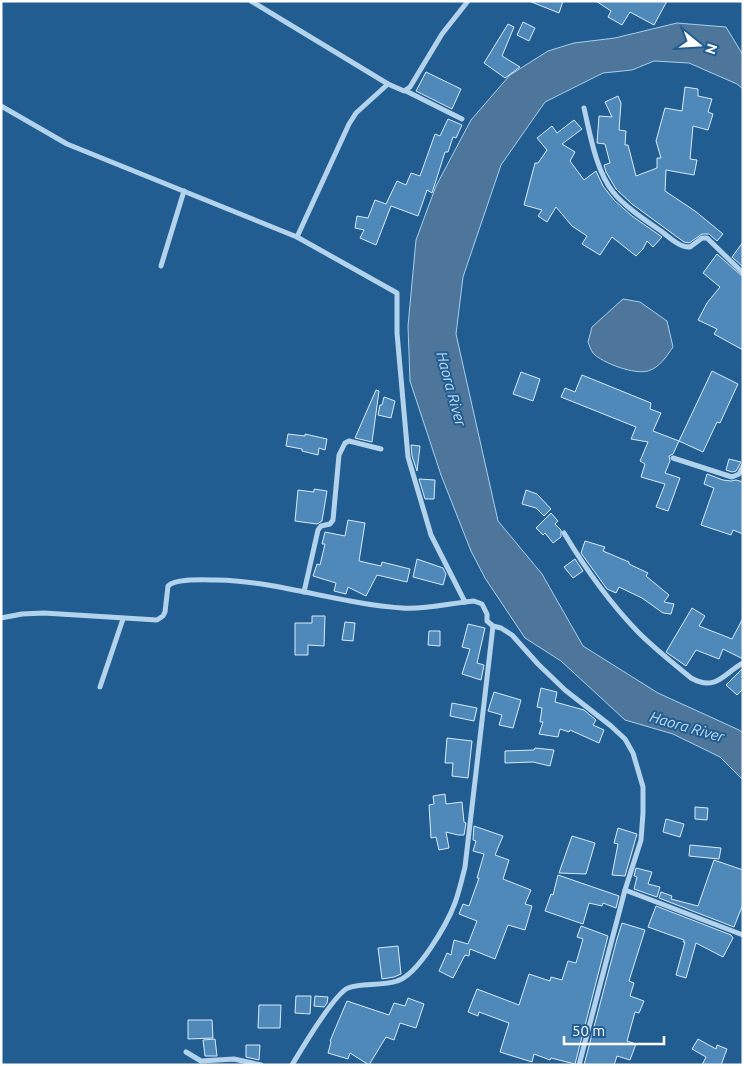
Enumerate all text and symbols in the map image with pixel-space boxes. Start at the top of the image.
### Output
north arrow [674,20,724,70]
text: N [702,42,721,56]
water label: Haora River [433,350,470,429]
water label: Haora River [648,708,728,746]
scale bar [564,1014,664,1046]
text: 50 m [572,1022,605,1039]

